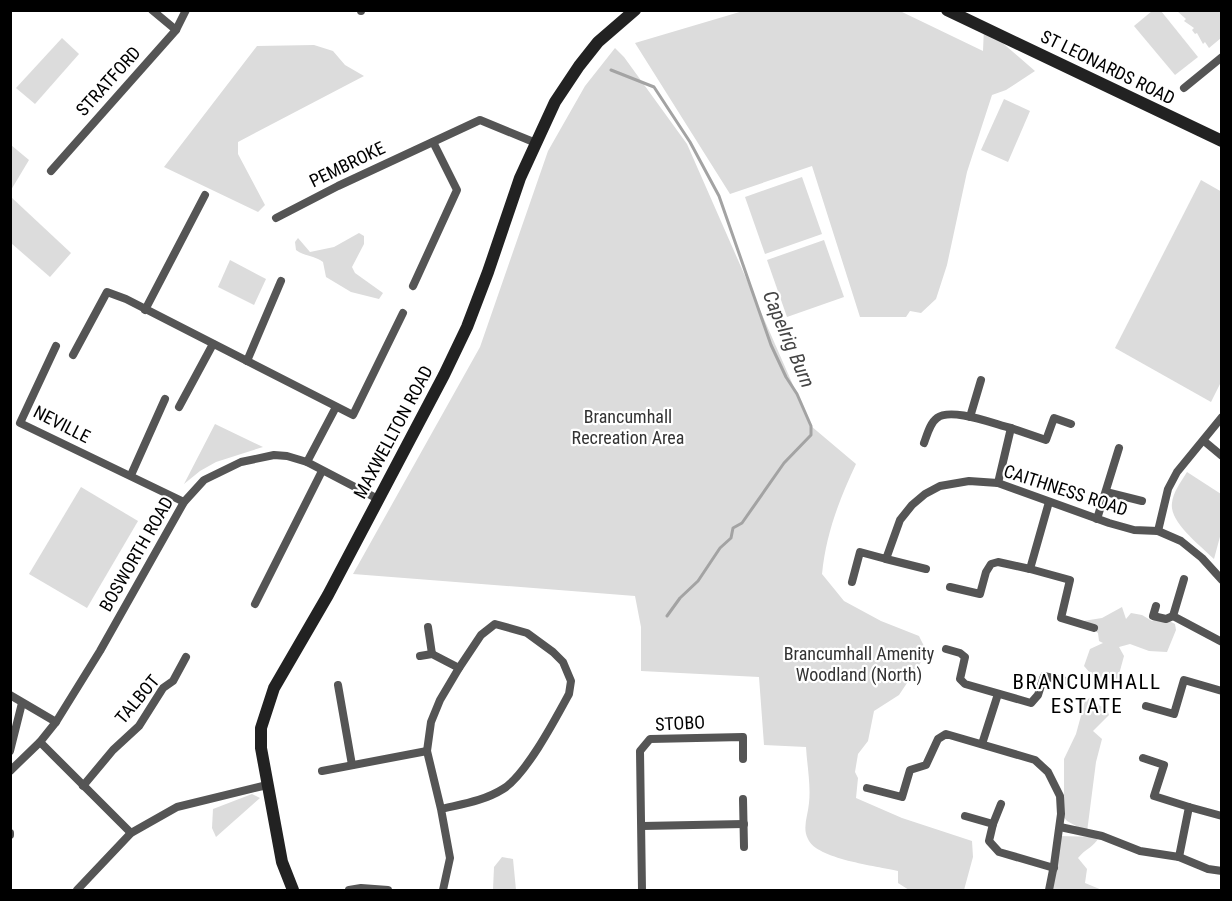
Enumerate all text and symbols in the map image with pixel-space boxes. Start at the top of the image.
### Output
street label: ST LEONARDS ROAD [1037,25,1179,109]
street label: STRATFORD [71,42,145,120]
street label: PEMBROKE [306,137,388,191]
water label: Capelrig Burn [758,287,820,391]
street label: MAXWELLTON ROAD [349,362,437,502]
street label: NEVILLE [30,401,94,447]
park label: Brancumhall Recreation Area [572,406,684,448]
street label: CAITHNESS ROAD [1001,460,1131,520]
street label: BOSWORTH ROAD [95,493,177,615]
park label: Brancumhall Amenity Woodland (North) [784,643,935,686]
street label: TALBOT [111,670,163,728]
district label: BRANCUMHALL ESTATE [1012,670,1162,718]
street label: STOBO [655,711,705,735]

